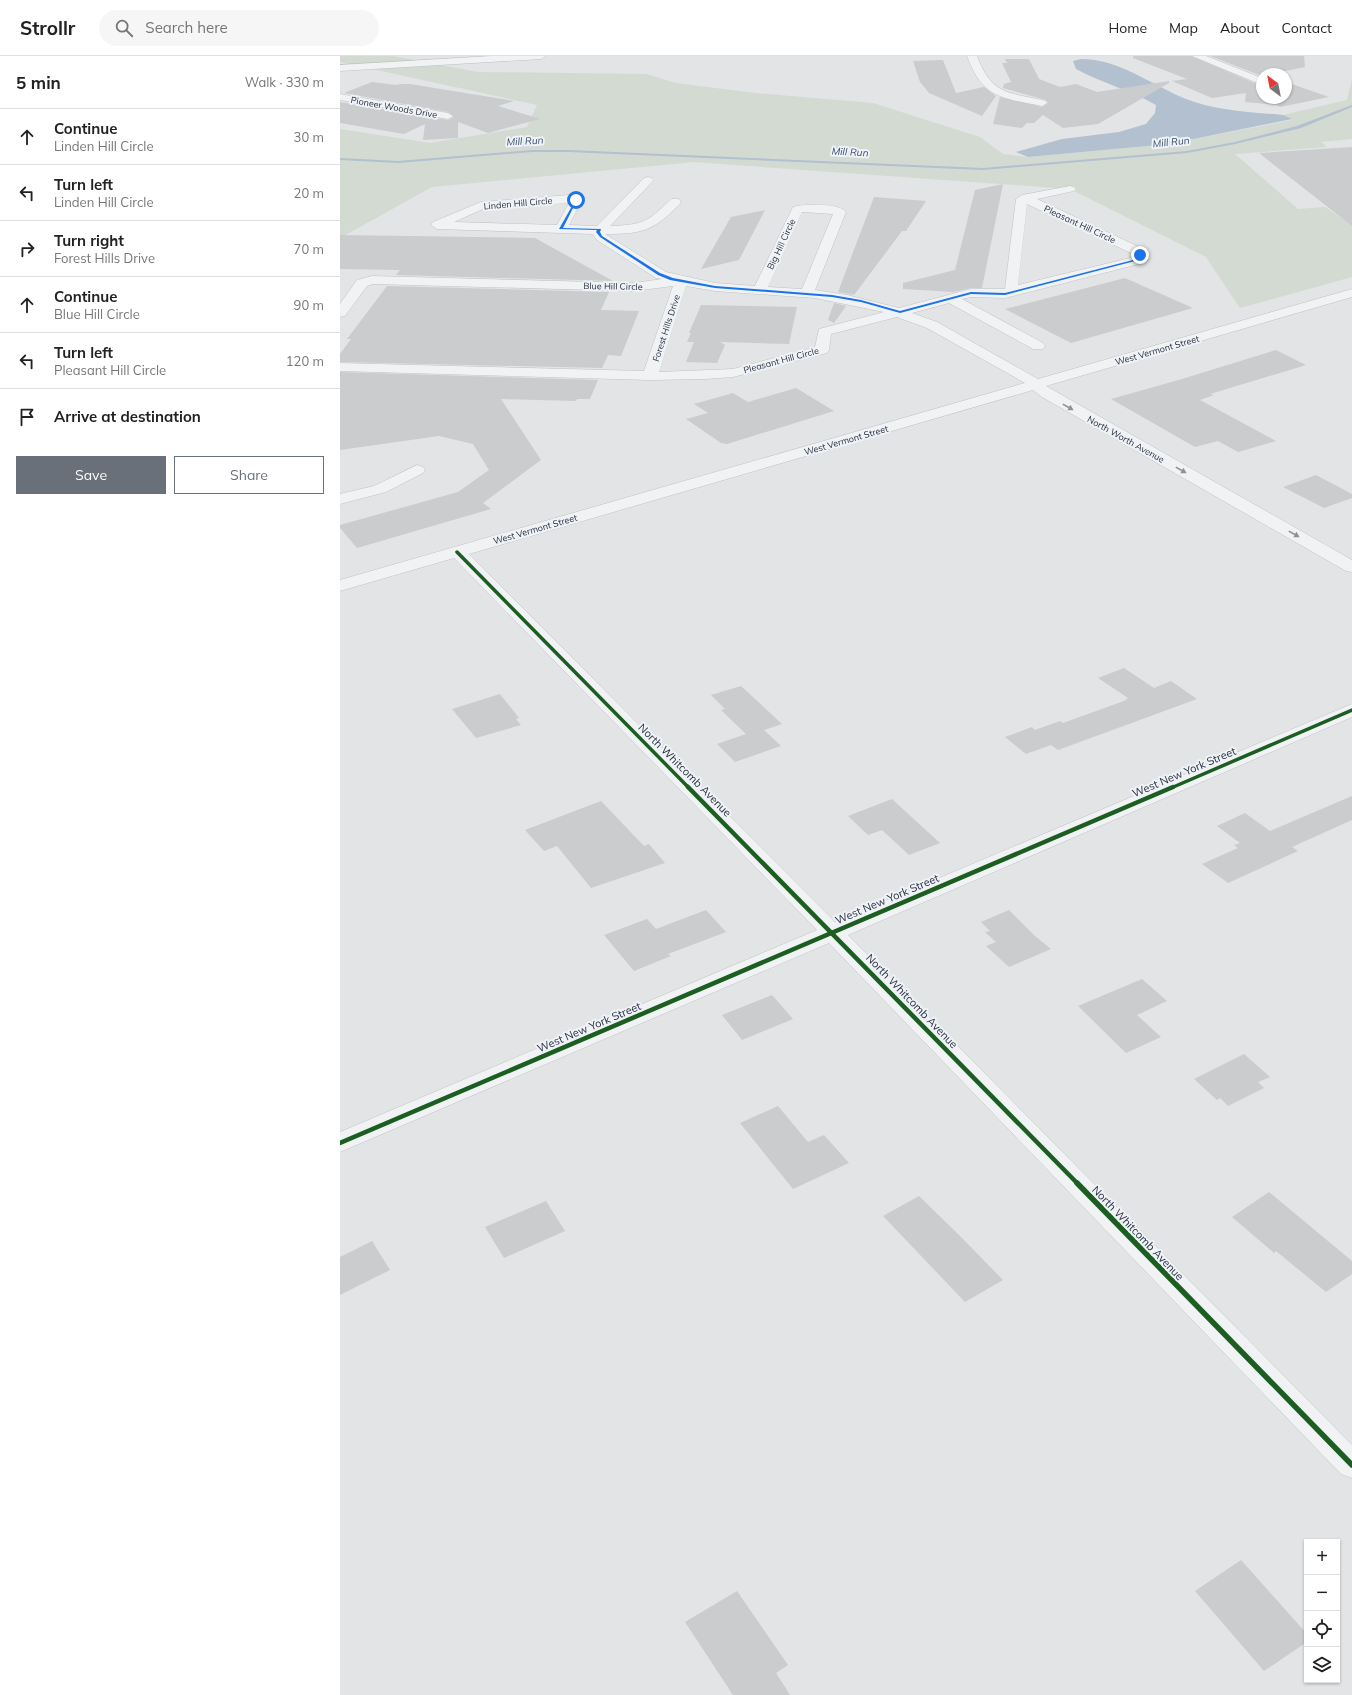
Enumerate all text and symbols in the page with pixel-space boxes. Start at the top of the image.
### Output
search box [99,10,379,46]
text: Strollr [20,16,75,40]
icon: search [113,17,135,39]
text: Search here [145,18,228,37]
text: Home [1108,19,1147,37]
text: Map [1169,19,1198,37]
text: About [1220,19,1260,37]
text: Contact [1282,19,1332,37]
north arrow [1256,68,1292,104]
text: 5 min [16,72,61,93]
text: Walk · 330 m [245,74,324,90]
street label: Pioneer Woods Drive [350,94,438,120]
text: Continue [54,119,117,138]
icon: ahead [16,126,38,148]
text: 30 m [294,129,324,145]
water label: Mill Run [506,134,544,148]
water label: Mill Run [1152,134,1190,150]
text: Linden Hill Circle [54,138,154,154]
water label: Mill Run [831,145,869,159]
text: Turn left [54,175,113,194]
icon: left [16,182,38,204]
text: 20 m [294,185,324,201]
route start [567,191,585,209]
text: Linden Hill Circle [54,194,154,210]
street label: Linden Hill Circle [483,195,553,211]
street label: Pleasant Hill Circle [1043,203,1118,245]
street label: Big Hill Circle [764,217,798,271]
text: Turn right [54,231,124,250]
icon: right [16,238,38,260]
text: 70 m [294,241,324,257]
route end [1131,246,1149,264]
text: Forest Hills Drive [54,250,155,266]
street label: Blue Hill Circle [583,280,643,292]
text: Continue [54,287,117,306]
street label: Forest Hills Drive [650,293,682,363]
icon: ahead [16,294,38,316]
text: 90 m [294,297,324,313]
text: Blue Hill Circle [54,306,140,322]
street label: West Vermont Street [1114,333,1200,367]
text: Turn left [54,343,113,362]
street label: Pleasant Hill Circle [742,345,820,375]
icon: left [16,350,38,372]
text: 120 m [286,353,324,369]
text: Pleasant Hill Circle [54,362,166,378]
one-way arrow [1062,403,1074,410]
icon: arrive [16,406,38,428]
text: Arrive at destination [54,407,201,426]
street label: North Worth Avenue [1086,413,1167,465]
street label: West Vermont Street [803,423,889,457]
button: Save [16,456,166,494]
button: Share [174,456,324,494]
one-way arrow [1175,467,1187,474]
street label: West Vermont Street [492,512,578,546]
one-way arrow [1288,531,1300,538]
street label: North Whitcomb Avenue [635,720,735,820]
street label: West New York Street [1130,744,1238,800]
street label: West New York Street [833,871,941,927]
street label: North Whitcomb Avenue [863,951,961,1051]
street label: West New York Street [535,999,643,1055]
street label: North Whitcomb Avenue [1089,1183,1187,1283]
map controls [1304,1539,1340,1683]
button: + [1304,1539,1340,1575]
button: − [1304,1575,1340,1611]
button: locate [1304,1611,1340,1647]
button: layers [1304,1647,1340,1683]

